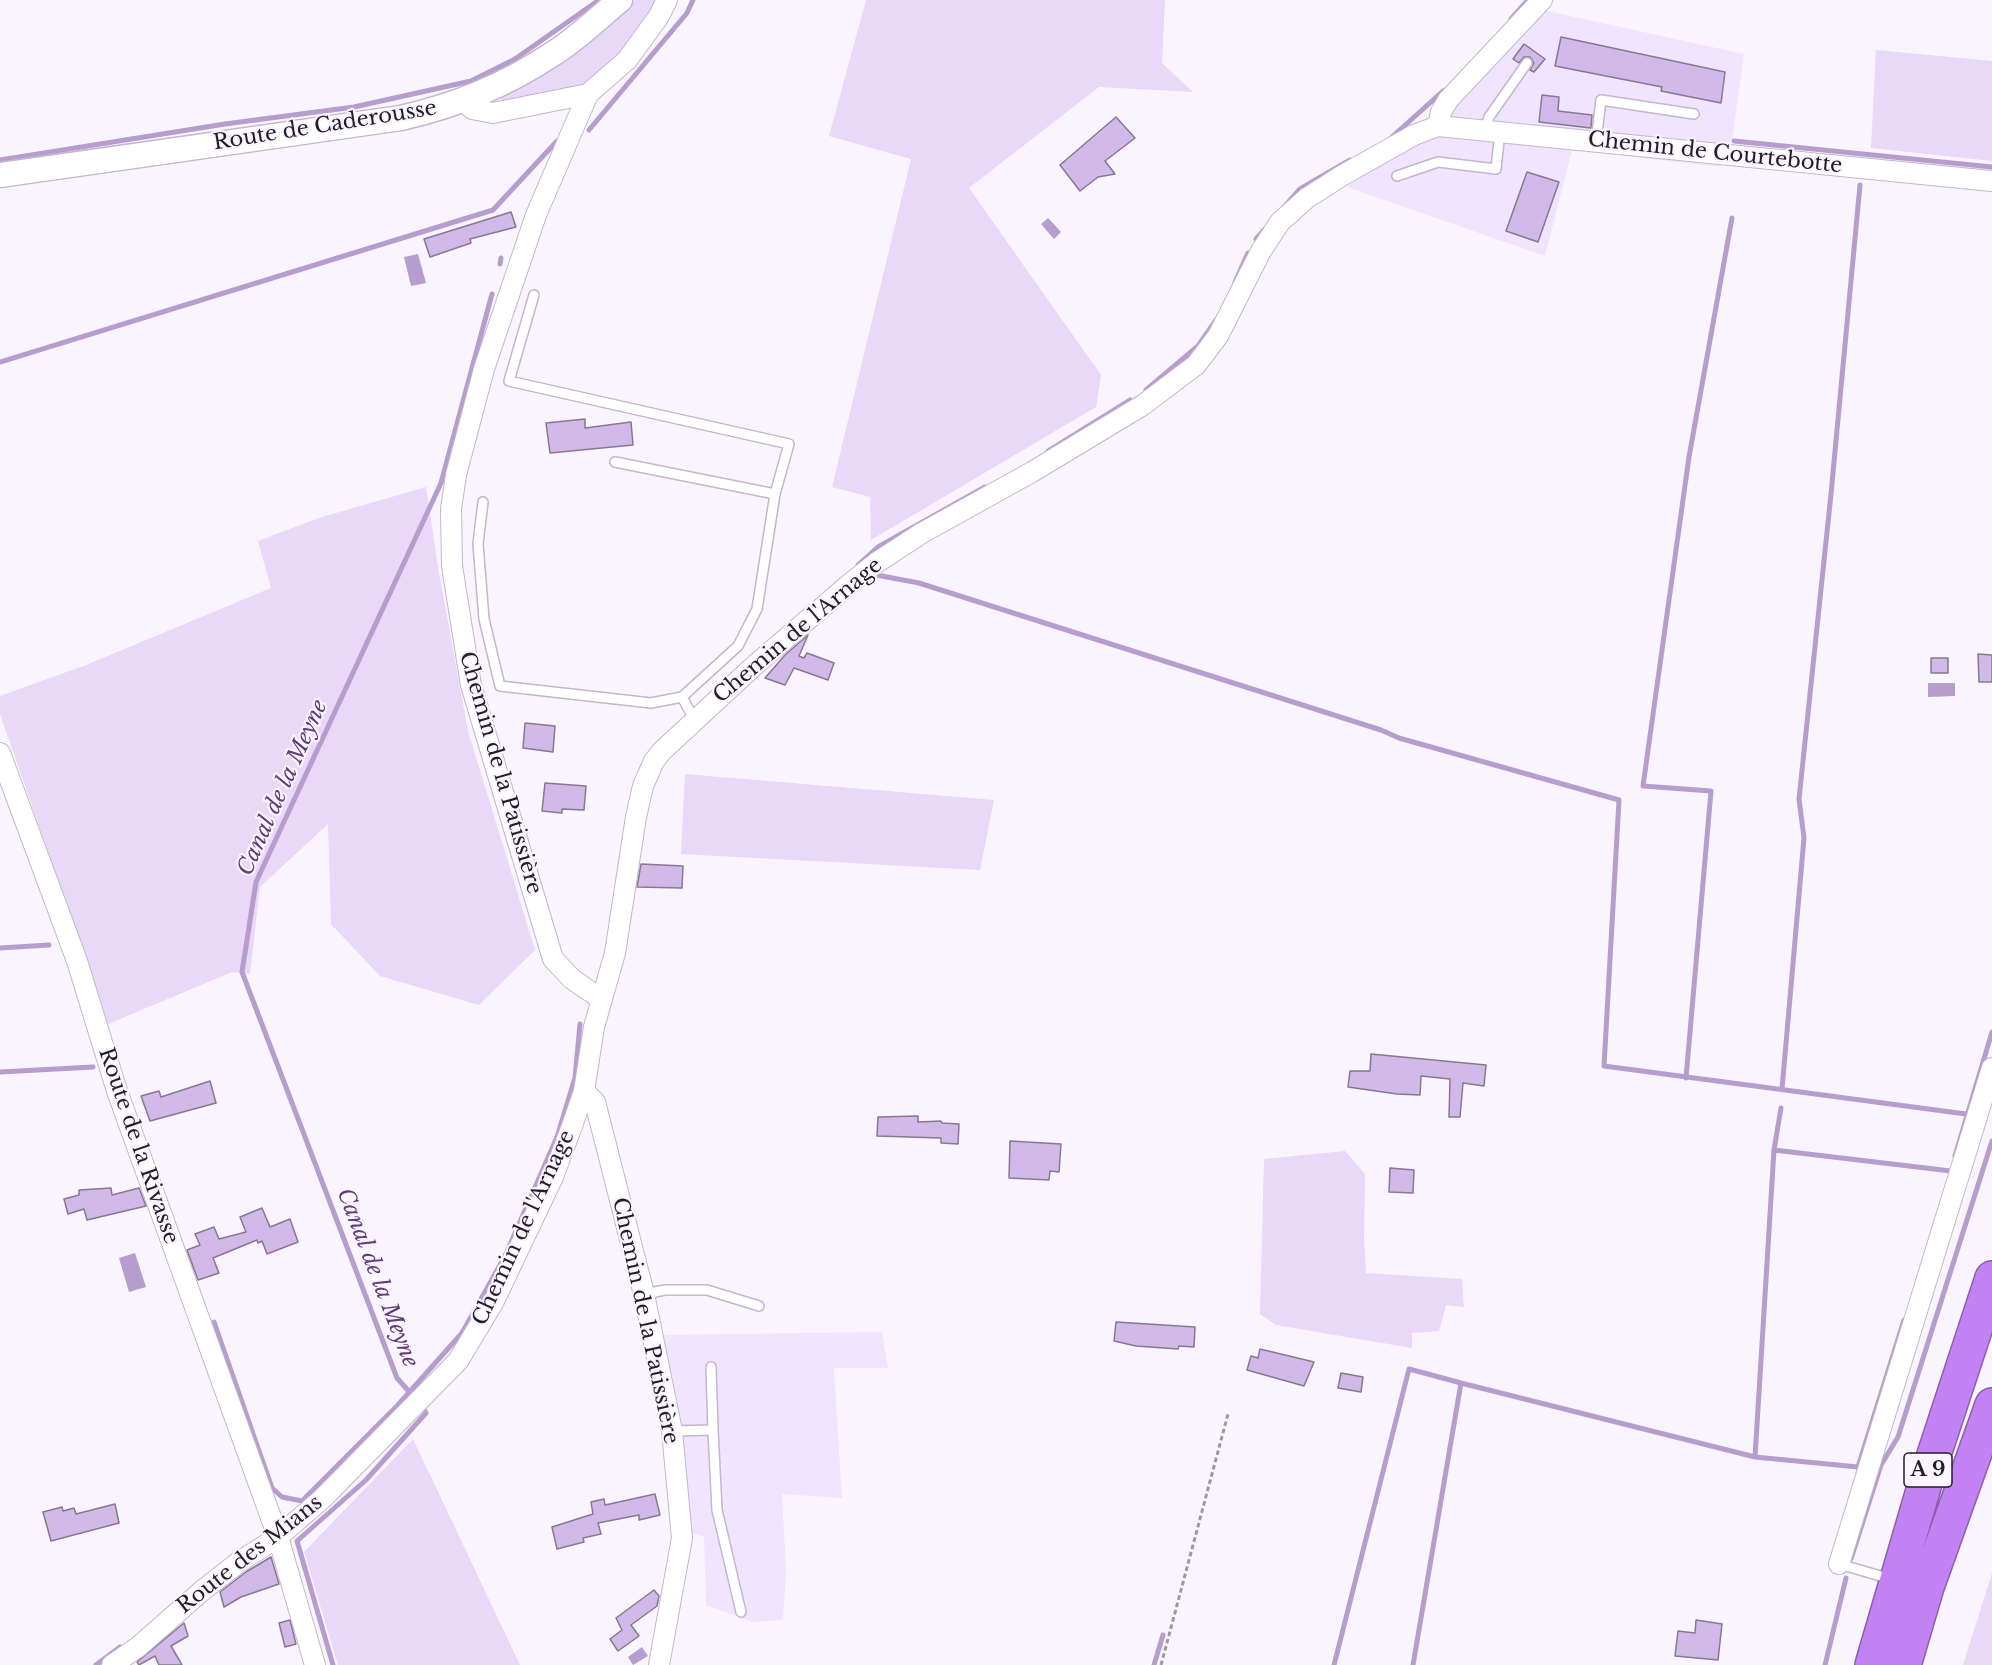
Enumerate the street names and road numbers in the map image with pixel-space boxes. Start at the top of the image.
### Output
street label: Route de Caderousse [212,96,438,156]
street label: Chemin de Courtebotte [1587,127,1843,179]
street label: Chemin de l'Arnage [709,553,887,709]
street label: Chemin de la Patissière [453,649,547,897]
street label: Route de la Rivasse [93,1045,183,1247]
street label: Chemin de l'Arnage [468,1126,580,1330]
street label: Chemin de la Patissière [607,1196,683,1446]
road number: A 9 [1904,1453,1952,1487]
street label: Route des Mians [172,1490,328,1620]

